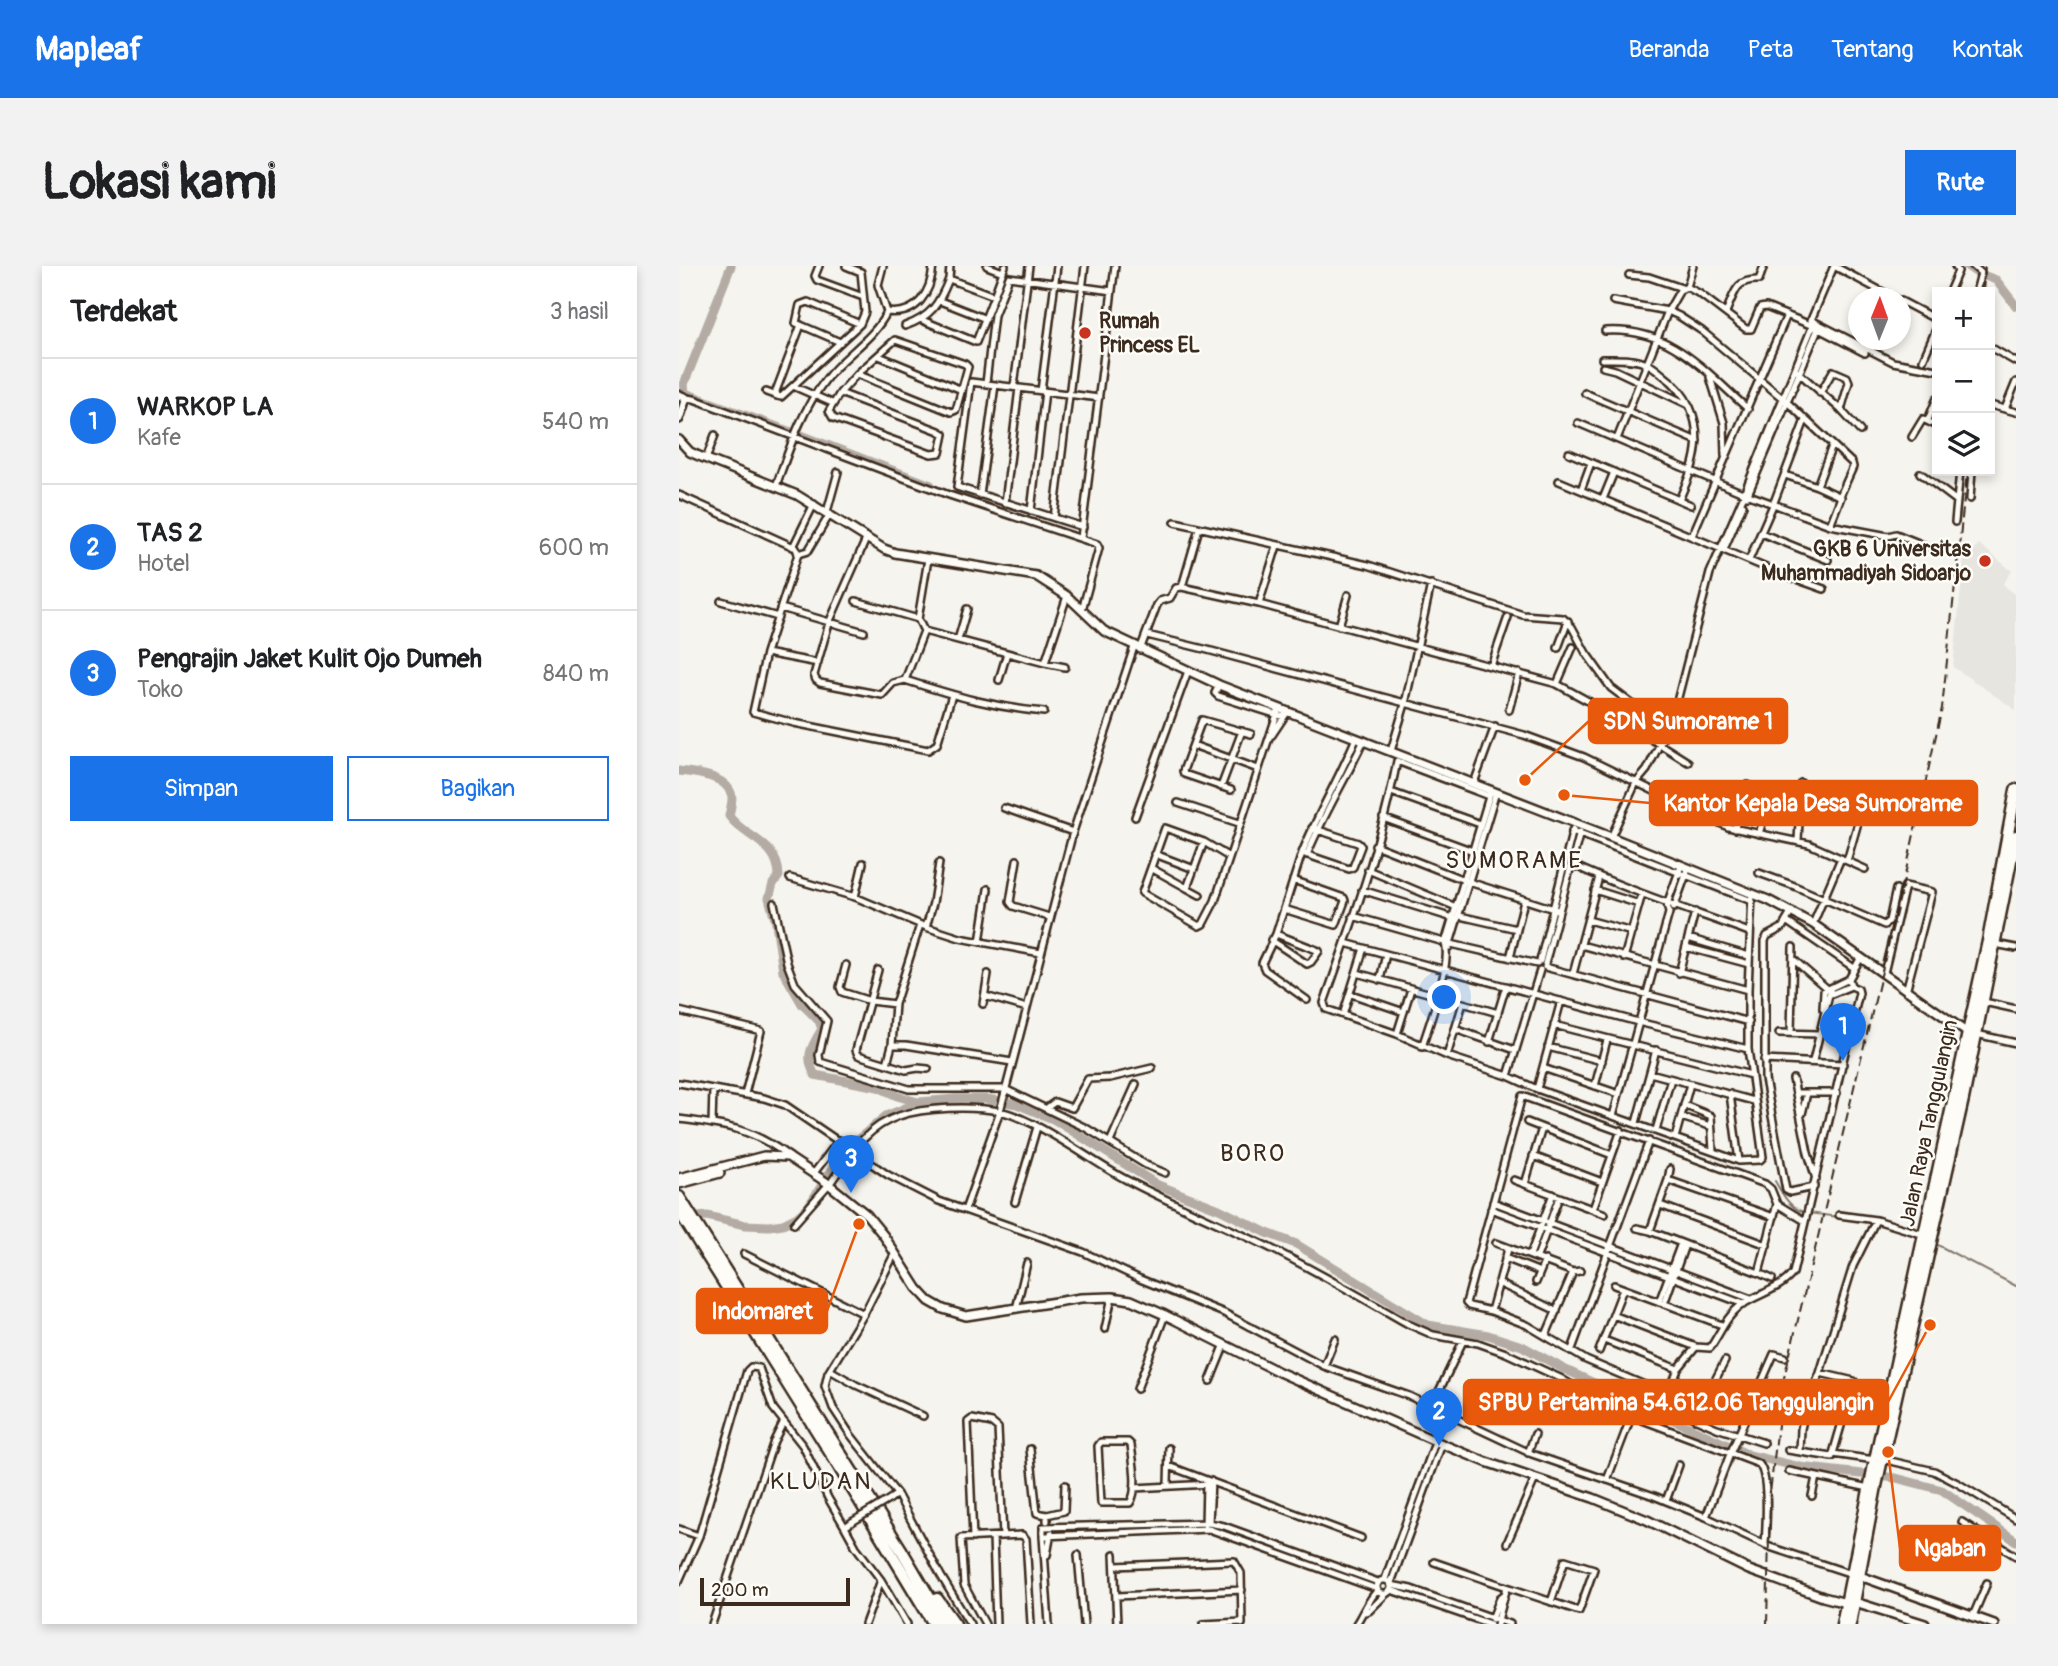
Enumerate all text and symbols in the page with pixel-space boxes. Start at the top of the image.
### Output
text: Mapleaf [35,29,143,70]
text: Beranda [1628,35,1709,64]
text: Peta [1747,35,1793,64]
text: Tentang [1831,35,1914,64]
text: Kontak [1952,35,2023,64]
button: Rute [1905,150,2016,215]
text: Lokasi kami [42,152,276,213]
north arrow [1848,287,1911,350]
map controls [1932,287,1995,476]
button: + [1932,287,1995,350]
text: Terdekat [70,293,177,330]
text: 3 hasil [550,297,609,326]
place label: Rumah Princess EL [1099,308,1200,359]
marker: Rumah Princess EL [1077,325,1093,341]
button: − [1932,350,1995,413]
text: WARKOP LA [137,391,273,423]
text: 1 [89,407,98,436]
text: 540 m [542,407,609,436]
button: layers [1932,413,1995,476]
text: Kafe [137,423,181,452]
text: TAS 2 [137,517,203,549]
text: 2 [87,533,99,562]
text: 600 m [539,533,609,562]
place label: GKB 6 Universitas Muhammadiyah Sidoarjo [1761,536,1972,587]
text: Hotel [137,549,190,578]
marker: GKB 6 Universitas Muhammadiyah Sidoarjo [1977,553,1993,569]
text: Pengrajin Jaket Kulit Ojo Dumeh [137,643,482,675]
text: 3 [87,659,99,688]
text: 840 m [543,659,609,688]
text: Toko [137,675,183,704]
callout: SDN Sumorame 1 [1589,699,1787,743]
text: SDN Sumorame 1 [1603,707,1773,736]
button: Simpan [70,756,333,821]
button: Bagikan [347,756,609,821]
callout: Kantor Kepala Desa Sumorame [1650,781,1977,825]
text: Kantor Kepala Desa Sumorame [1664,789,1963,818]
district label: SUMORAME [1445,846,1583,875]
your location [1427,980,1461,1014]
pin: 1 [1820,1003,1866,1061]
street label: Jalan Raya Tanggulangin [1894,1017,1964,1229]
pin: 3 [828,1135,874,1193]
district label: BORO [1220,1139,1286,1168]
callout: Indomaret [697,1289,827,1333]
text: Indomaret [711,1297,813,1326]
callout: SPBU Pertamina 54.612.06 Tanggulangin [1464,1380,1888,1424]
pin: 2 [1416,1388,1462,1446]
text: SPBU Pertamina 54.612.06 Tanggulangin [1478,1388,1874,1417]
district label: KLUDAN [770,1467,872,1496]
callout: Ngaban [1900,1526,2000,1570]
text: Ngaban [1914,1534,1986,1563]
scale bar [700,1575,851,1607]
text: 200 m [711,1578,769,1602]

